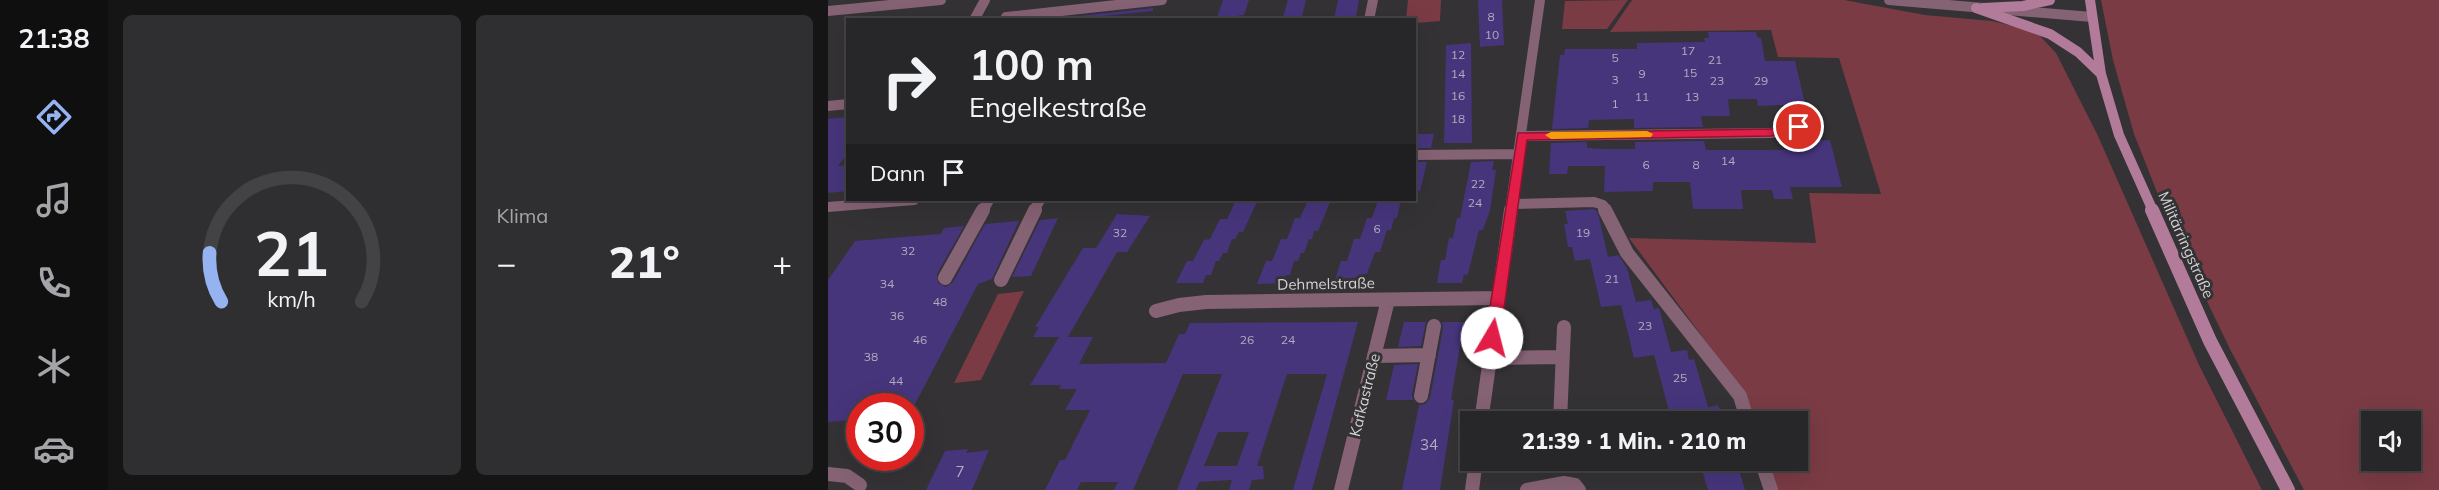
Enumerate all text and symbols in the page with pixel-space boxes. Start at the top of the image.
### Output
house number: 8 [1487,9,1495,24]
text: 21:38 [18,21,90,55]
house number: 10 [1485,27,1499,42]
text: 100 m [969,38,1094,91]
icon: right [870,42,948,120]
house number: 17 [1681,43,1695,58]
house number: 12 [1451,47,1465,62]
house number: 5 [1611,50,1619,65]
house number: 21 [1708,52,1722,67]
house number: 15 [1683,65,1697,80]
house number: 14 [1451,66,1465,81]
house number: 9 [1638,66,1646,81]
house number: 3 [1611,72,1619,87]
house number: 23 [1710,73,1724,88]
house number: 29 [1754,73,1768,88]
house number: 16 [1451,88,1465,103]
house number: 11 [1635,89,1649,104]
house number: 13 [1685,89,1699,104]
text: Engelkestraße [969,90,1147,124]
icon: directions [33,96,75,138]
house number: 1 [1611,96,1619,111]
pin [1773,101,1824,152]
icon: arrive [1782,110,1815,143]
house number: 18 [1451,111,1465,126]
house number: 14 [1721,153,1735,168]
icon: arrive [937,156,970,189]
house number: 6 [1642,157,1650,172]
house number: 8 [1692,157,1700,172]
text: Dann [870,159,925,187]
house number: 22 [1471,176,1485,191]
icon: music [33,179,75,221]
street label: Militärringstraße [2154,189,2218,301]
house number: 24 [1468,195,1482,210]
text: Klima [497,203,548,228]
text: 21 [254,213,329,292]
house number: 6 [1373,221,1381,236]
house number: 32 [1113,225,1127,240]
house number: 19 [1576,225,1590,240]
text: 21° [609,233,680,289]
text: − [497,242,516,283]
text: + [772,242,792,283]
house number: 32 [901,243,915,258]
icon: phone [33,262,75,304]
house number: 21 [1605,271,1619,286]
street label: Dehmelstraße [1277,273,1375,294]
house number: 34 [880,276,894,291]
text: km/h [267,285,316,312]
house number: 48 [933,294,947,309]
position arrow [1460,306,1524,370]
house number: 36 [890,308,904,323]
house number: 23 [1638,318,1652,333]
house number: 46 [913,332,927,347]
house number: 26 [1240,332,1254,347]
house number: 24 [1281,332,1295,347]
icon: climate [33,345,75,387]
house number: 38 [864,349,878,364]
street label: Kafkastraße [1345,351,1384,438]
house number: 25 [1673,370,1687,385]
house number: 44 [889,373,903,388]
speed limit sign: 30 [846,393,924,471]
map controls [2361,411,2421,471]
button: sound [2361,411,2421,471]
text: 21:39 · 1 Min. · 210 m [1522,427,1746,455]
icon: car [33,428,75,470]
house number: 34 [1420,435,1438,454]
house number: 7 [955,462,965,481]

